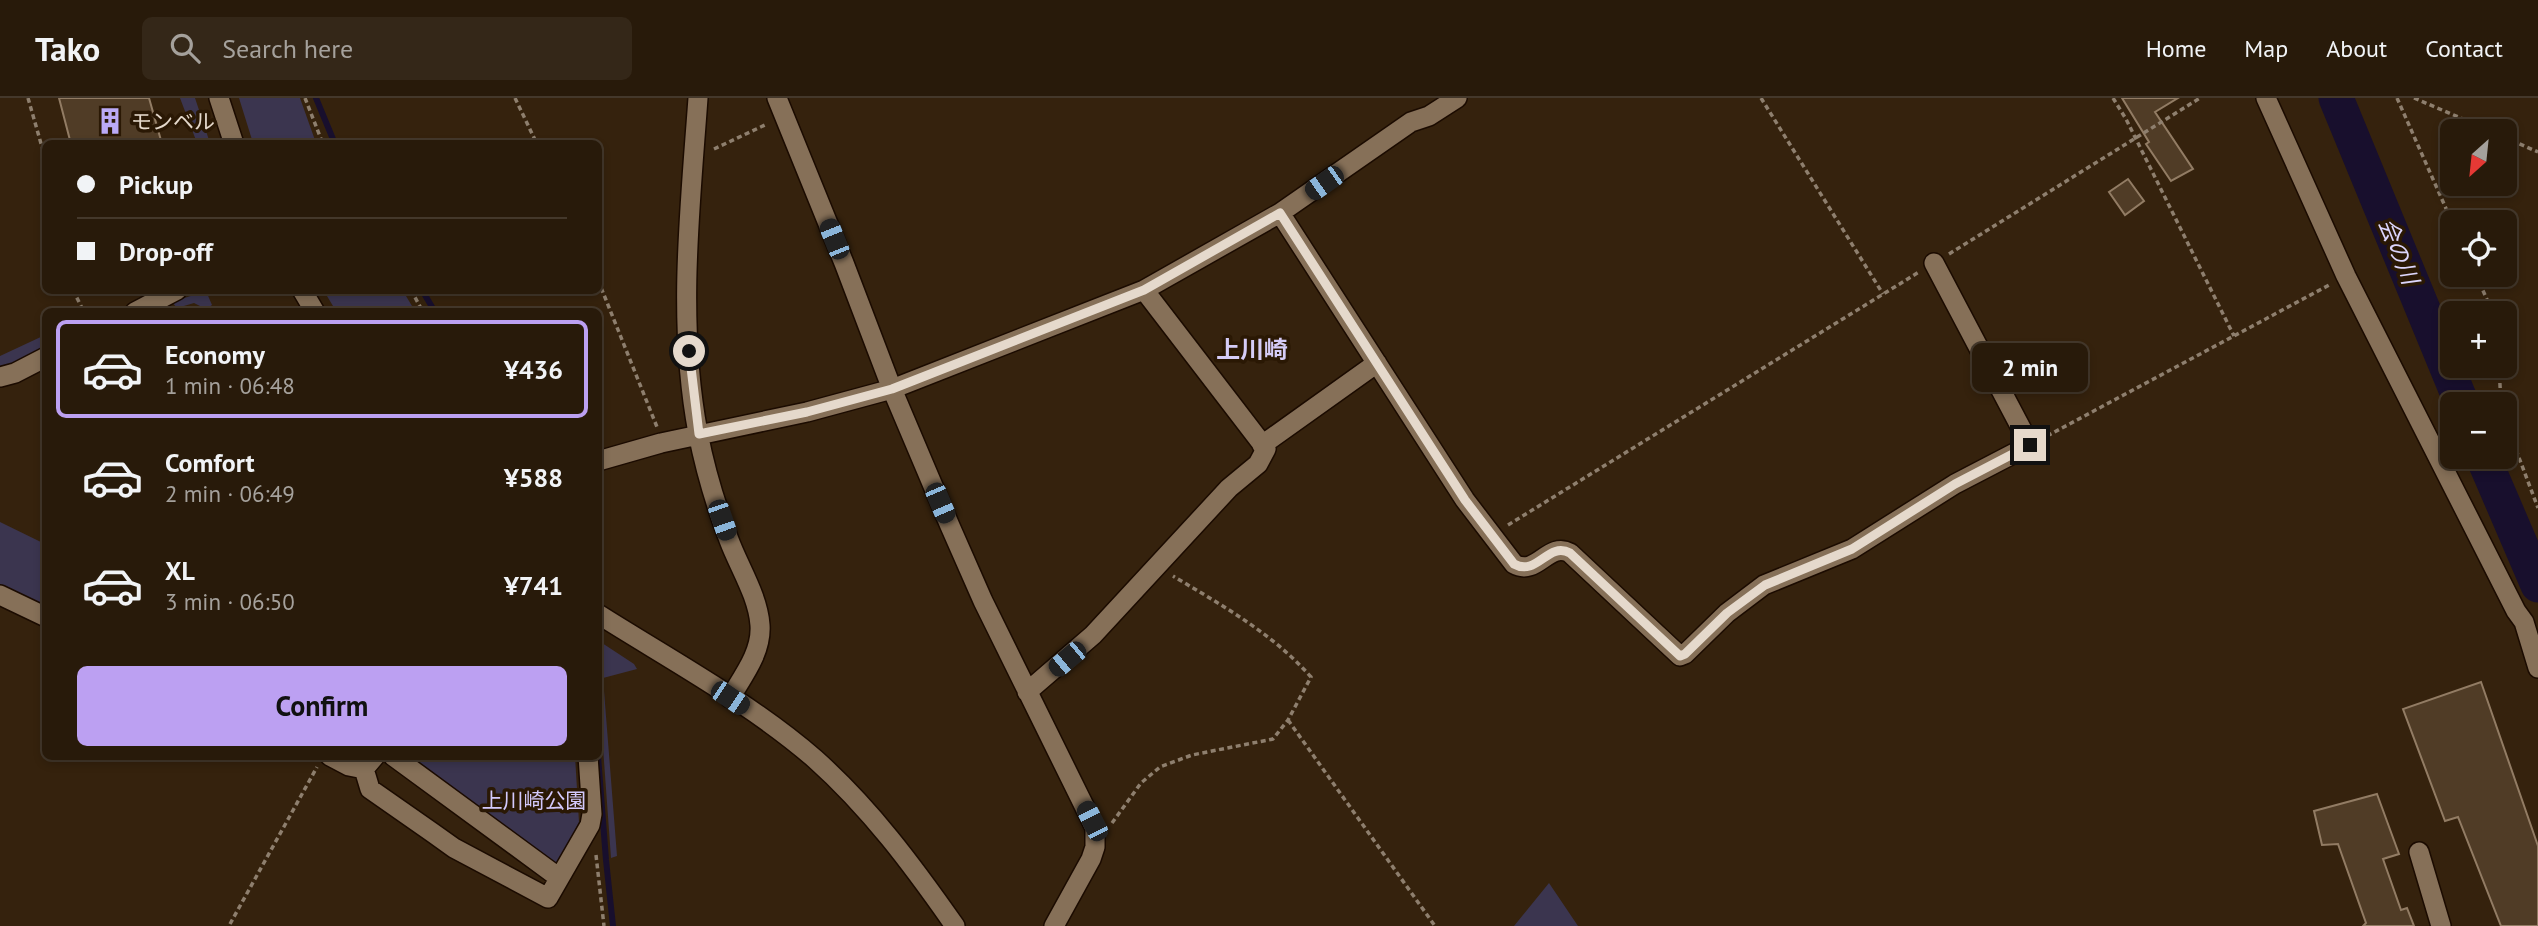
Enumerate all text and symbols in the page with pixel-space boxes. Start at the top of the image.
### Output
search box [142,17,632,80]
text: Tako [35,27,100,70]
icon: search [166,29,204,67]
text: Search here [222,32,353,65]
text: Home [2146,33,2206,64]
text: Map [2244,33,2288,64]
text: About [2326,33,2387,64]
text: Contact [2425,33,2503,64]
building icon: モンベル [95,106,125,136]
place label: モンベル [131,108,215,135]
north arrow [2440,119,2516,196]
map controls [2440,119,2517,469]
car [1301,162,1348,204]
text: Pickup [119,168,193,201]
button: locate [2440,210,2517,287]
water label: 会の川 [2373,214,2426,291]
car [817,216,852,262]
text: Drop-off [119,235,213,268]
button: + [2440,301,2517,378]
district label: 上川崎 [1216,334,1288,365]
route start [673,335,705,367]
icon: car [81,338,144,401]
text: Economy [165,338,265,371]
callout: 2 min [1972,344,2088,392]
text: ¥436 [504,353,563,386]
text: 2 min [2002,353,2058,382]
text: 1 min · 06:48 [165,371,295,400]
button: − [2440,392,2517,469]
route end [2014,429,2046,461]
icon: car [81,446,144,509]
text: Comfort [165,446,255,479]
text: ¥588 [504,461,563,494]
text: 2 min · 06:49 [165,479,295,508]
car [923,480,958,526]
car [706,497,739,543]
icon: car [81,554,144,617]
text: XL [165,554,195,587]
text: ¥741 [504,569,563,602]
text: 3 min · 06:50 [165,587,295,616]
car [1045,637,1090,681]
button: Confirm [77,666,567,746]
car [707,678,754,718]
park label: 上川崎公園 [482,787,587,814]
car [1074,798,1111,844]

